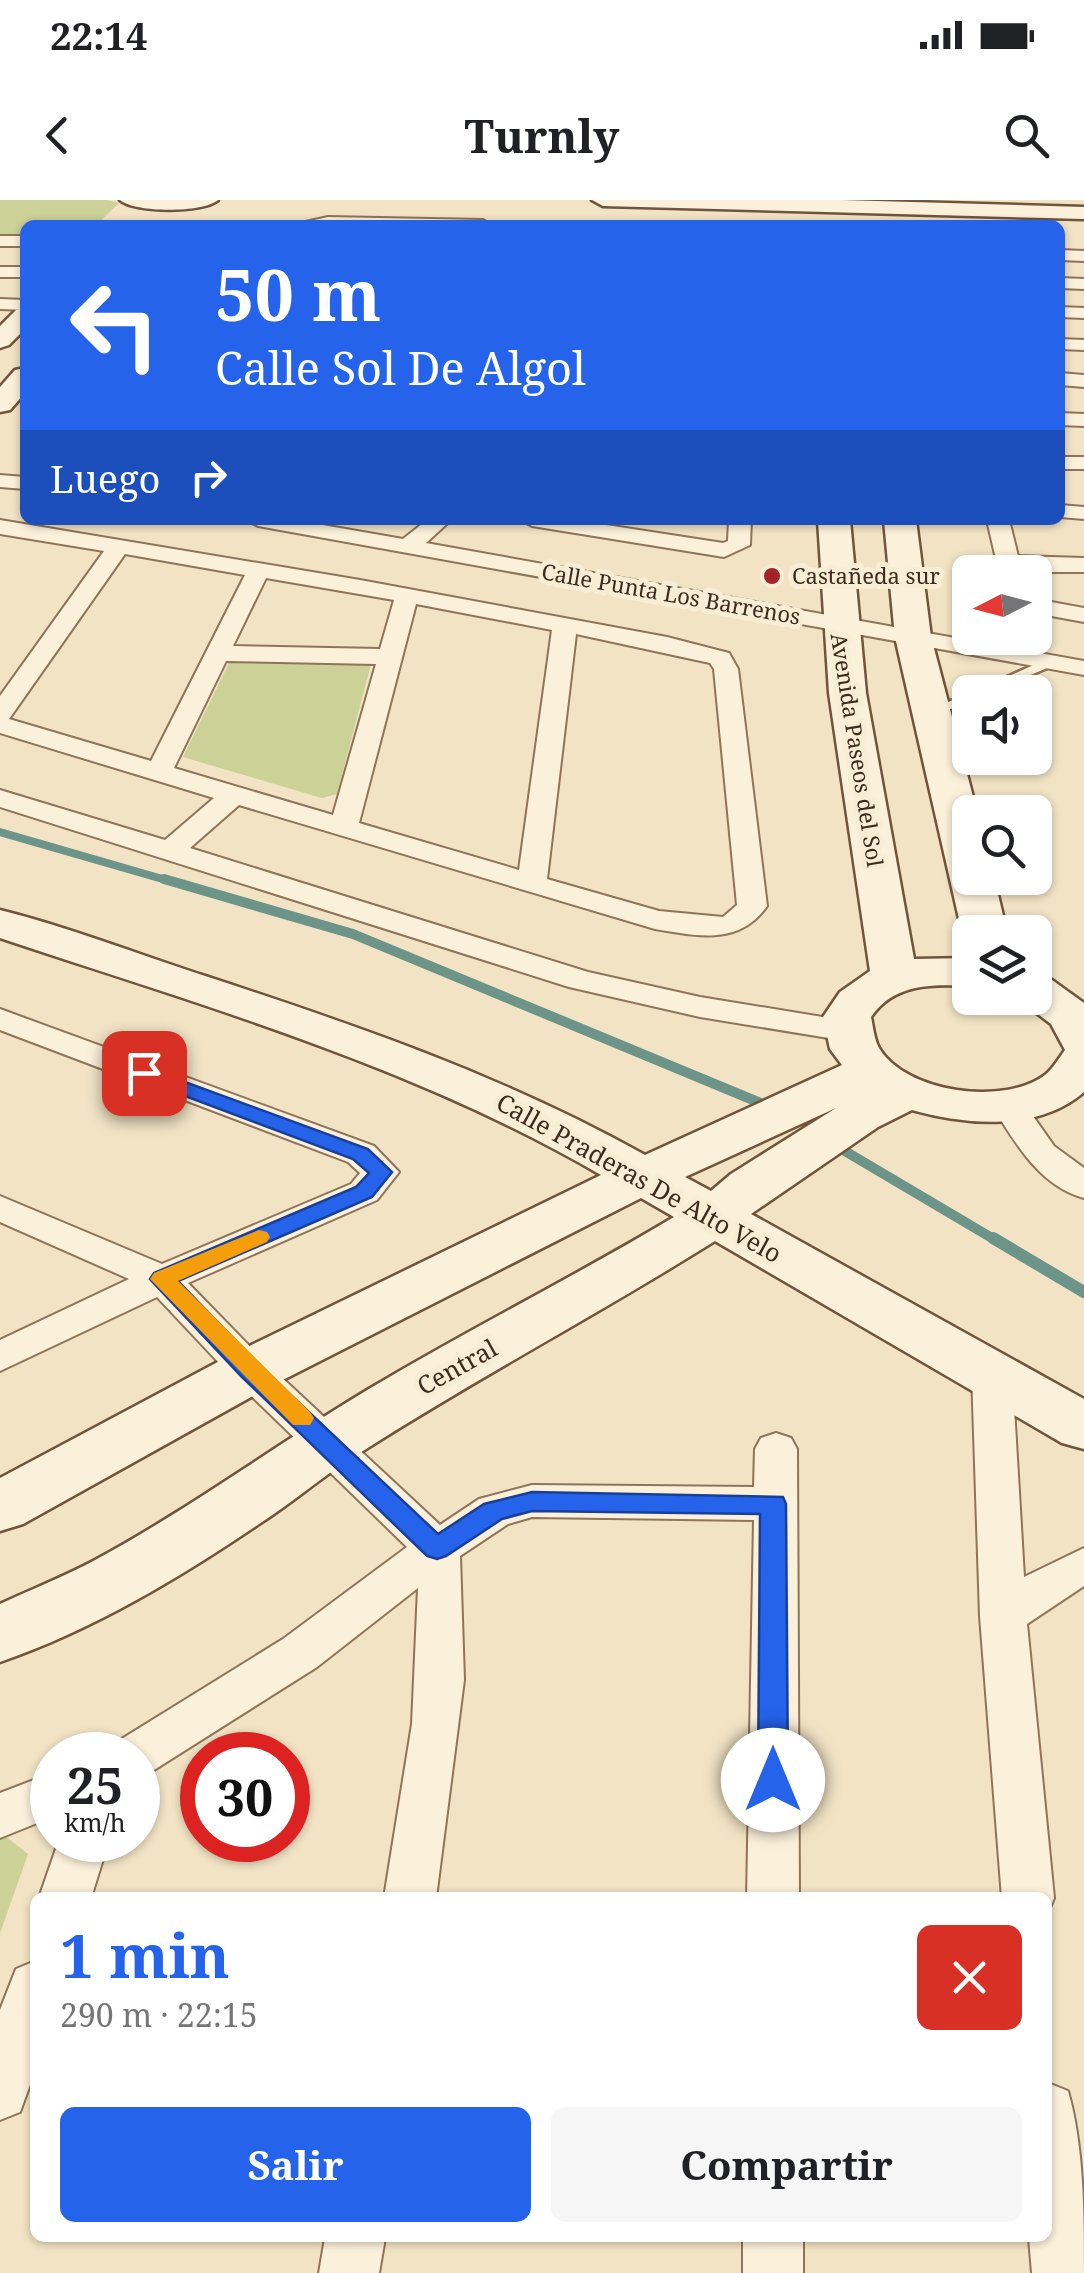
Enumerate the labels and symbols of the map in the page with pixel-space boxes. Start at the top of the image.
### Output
street label: Calle Punta Los Barrenos [539,555,803,631]
north arrow [952,555,1052,655]
place label: Castañeda sur [792,560,940,590]
marker: Castañeda sur [761,565,783,587]
street label: Avenida Paseos del Sol [825,631,891,869]
pin [102,1031,187,1116]
street label: Calle Praderas De Alto Velo [491,1084,788,1270]
street label: Central [410,1330,503,1402]
position arrow [721,1728,825,1832]
speed limit sign: 30 [180,1732,310,1862]

